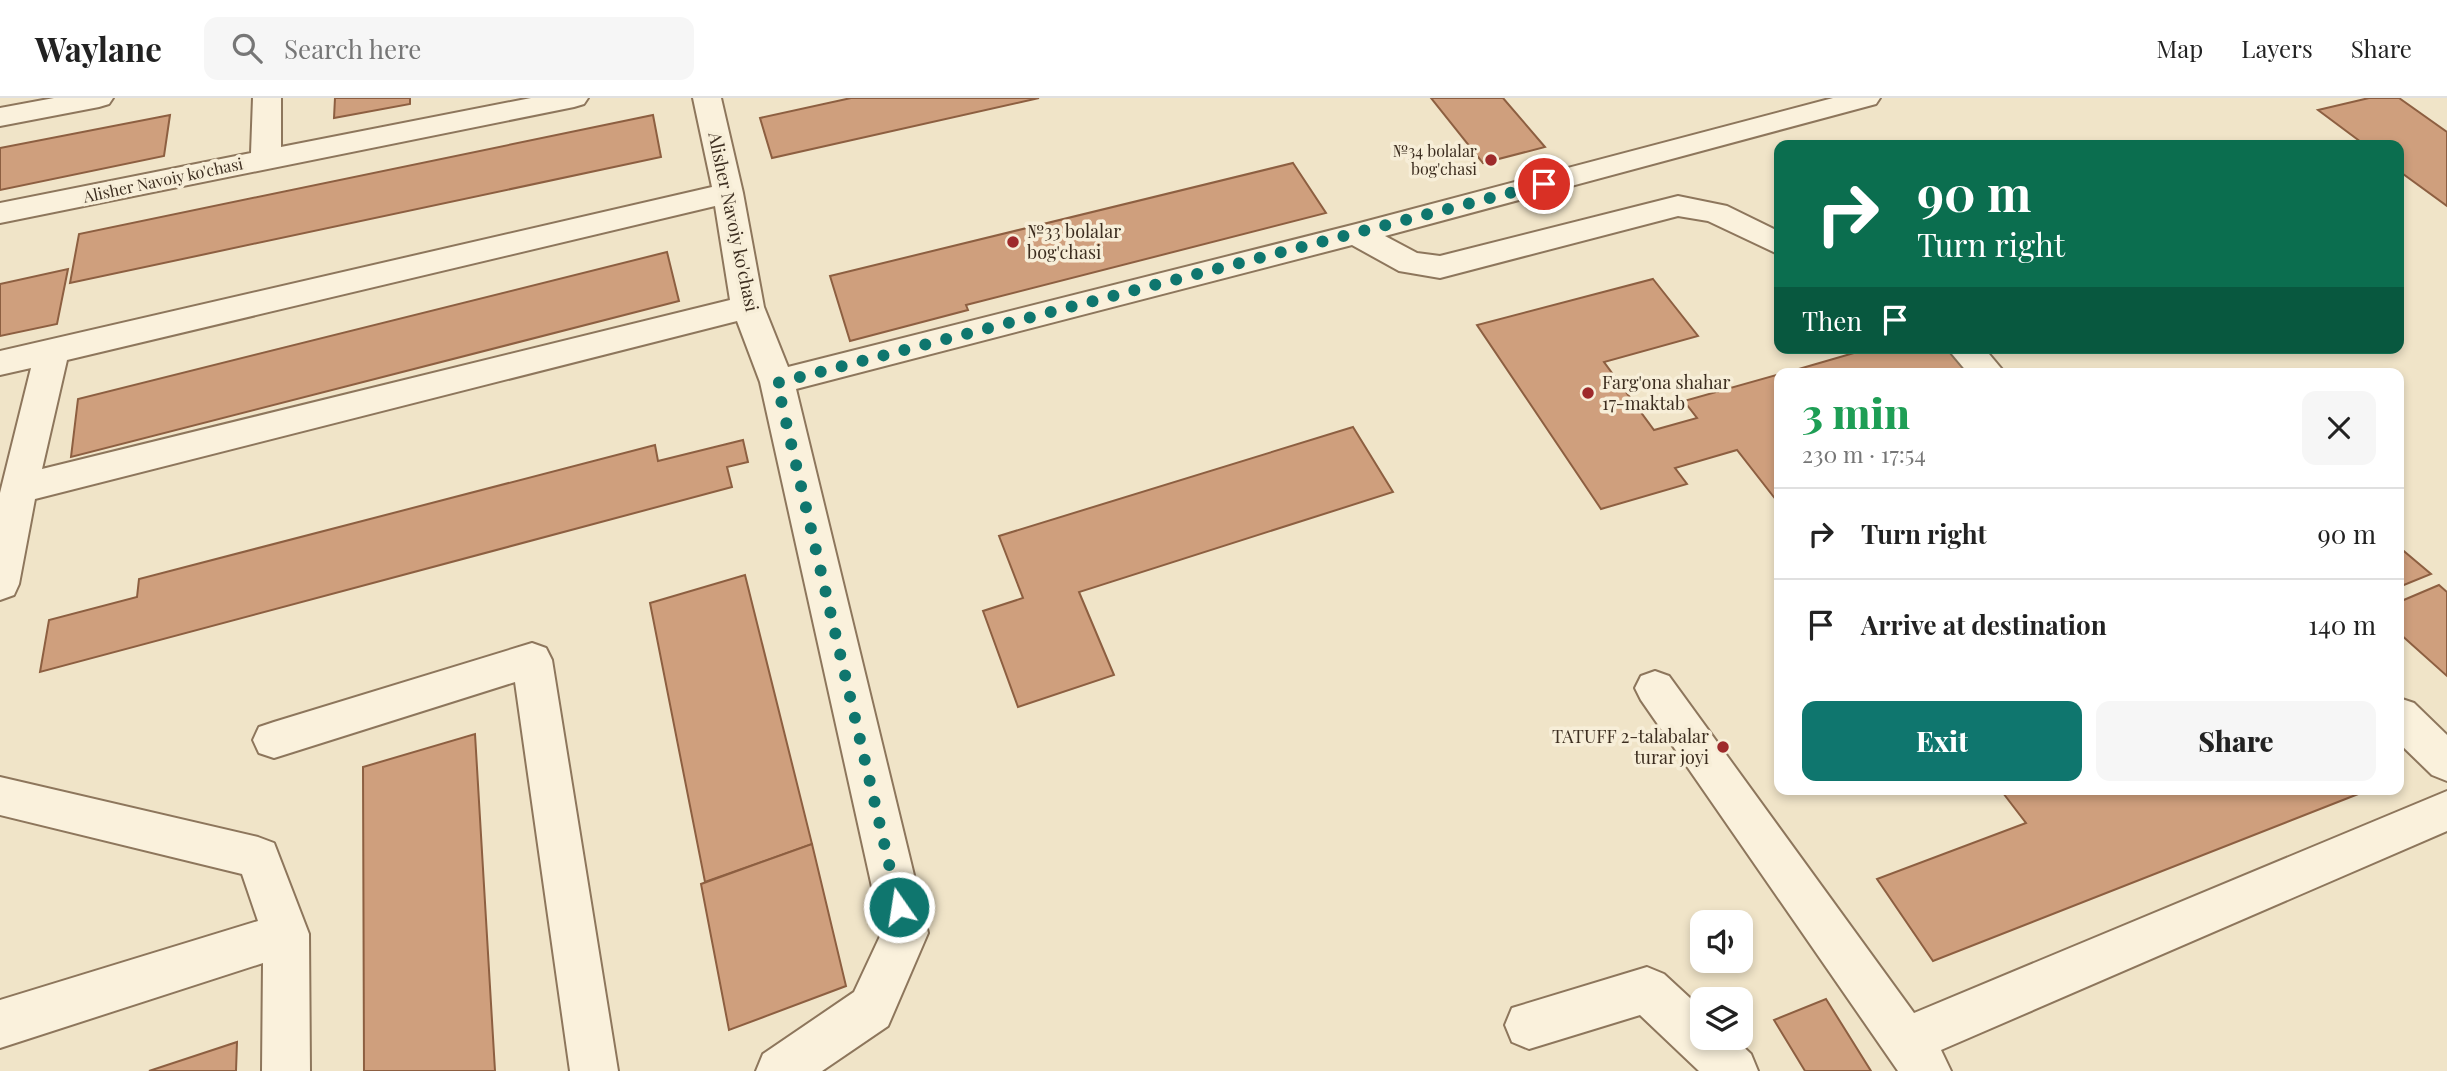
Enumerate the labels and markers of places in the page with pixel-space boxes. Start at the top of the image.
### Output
place label: №34 bolalar bog'chasi [1393,140,1477,179]
marker: №34 bolalar bog'chasi [1483,152,1499,168]
pin [1514,154,1574,214]
place label: №33 bolalar bog'chasi [1027,219,1121,264]
marker: №33 bolalar bog'chasi [1005,234,1021,250]
place label: Farg'ona shahar 17-maktab [1602,370,1731,415]
marker: Farg'ona shahar 17-maktab [1580,385,1596,401]
place label: TATUFF 2-talabalar turar joyi [1552,724,1709,769]
marker: TATUFF 2-talabalar turar joyi [1715,739,1731,755]

